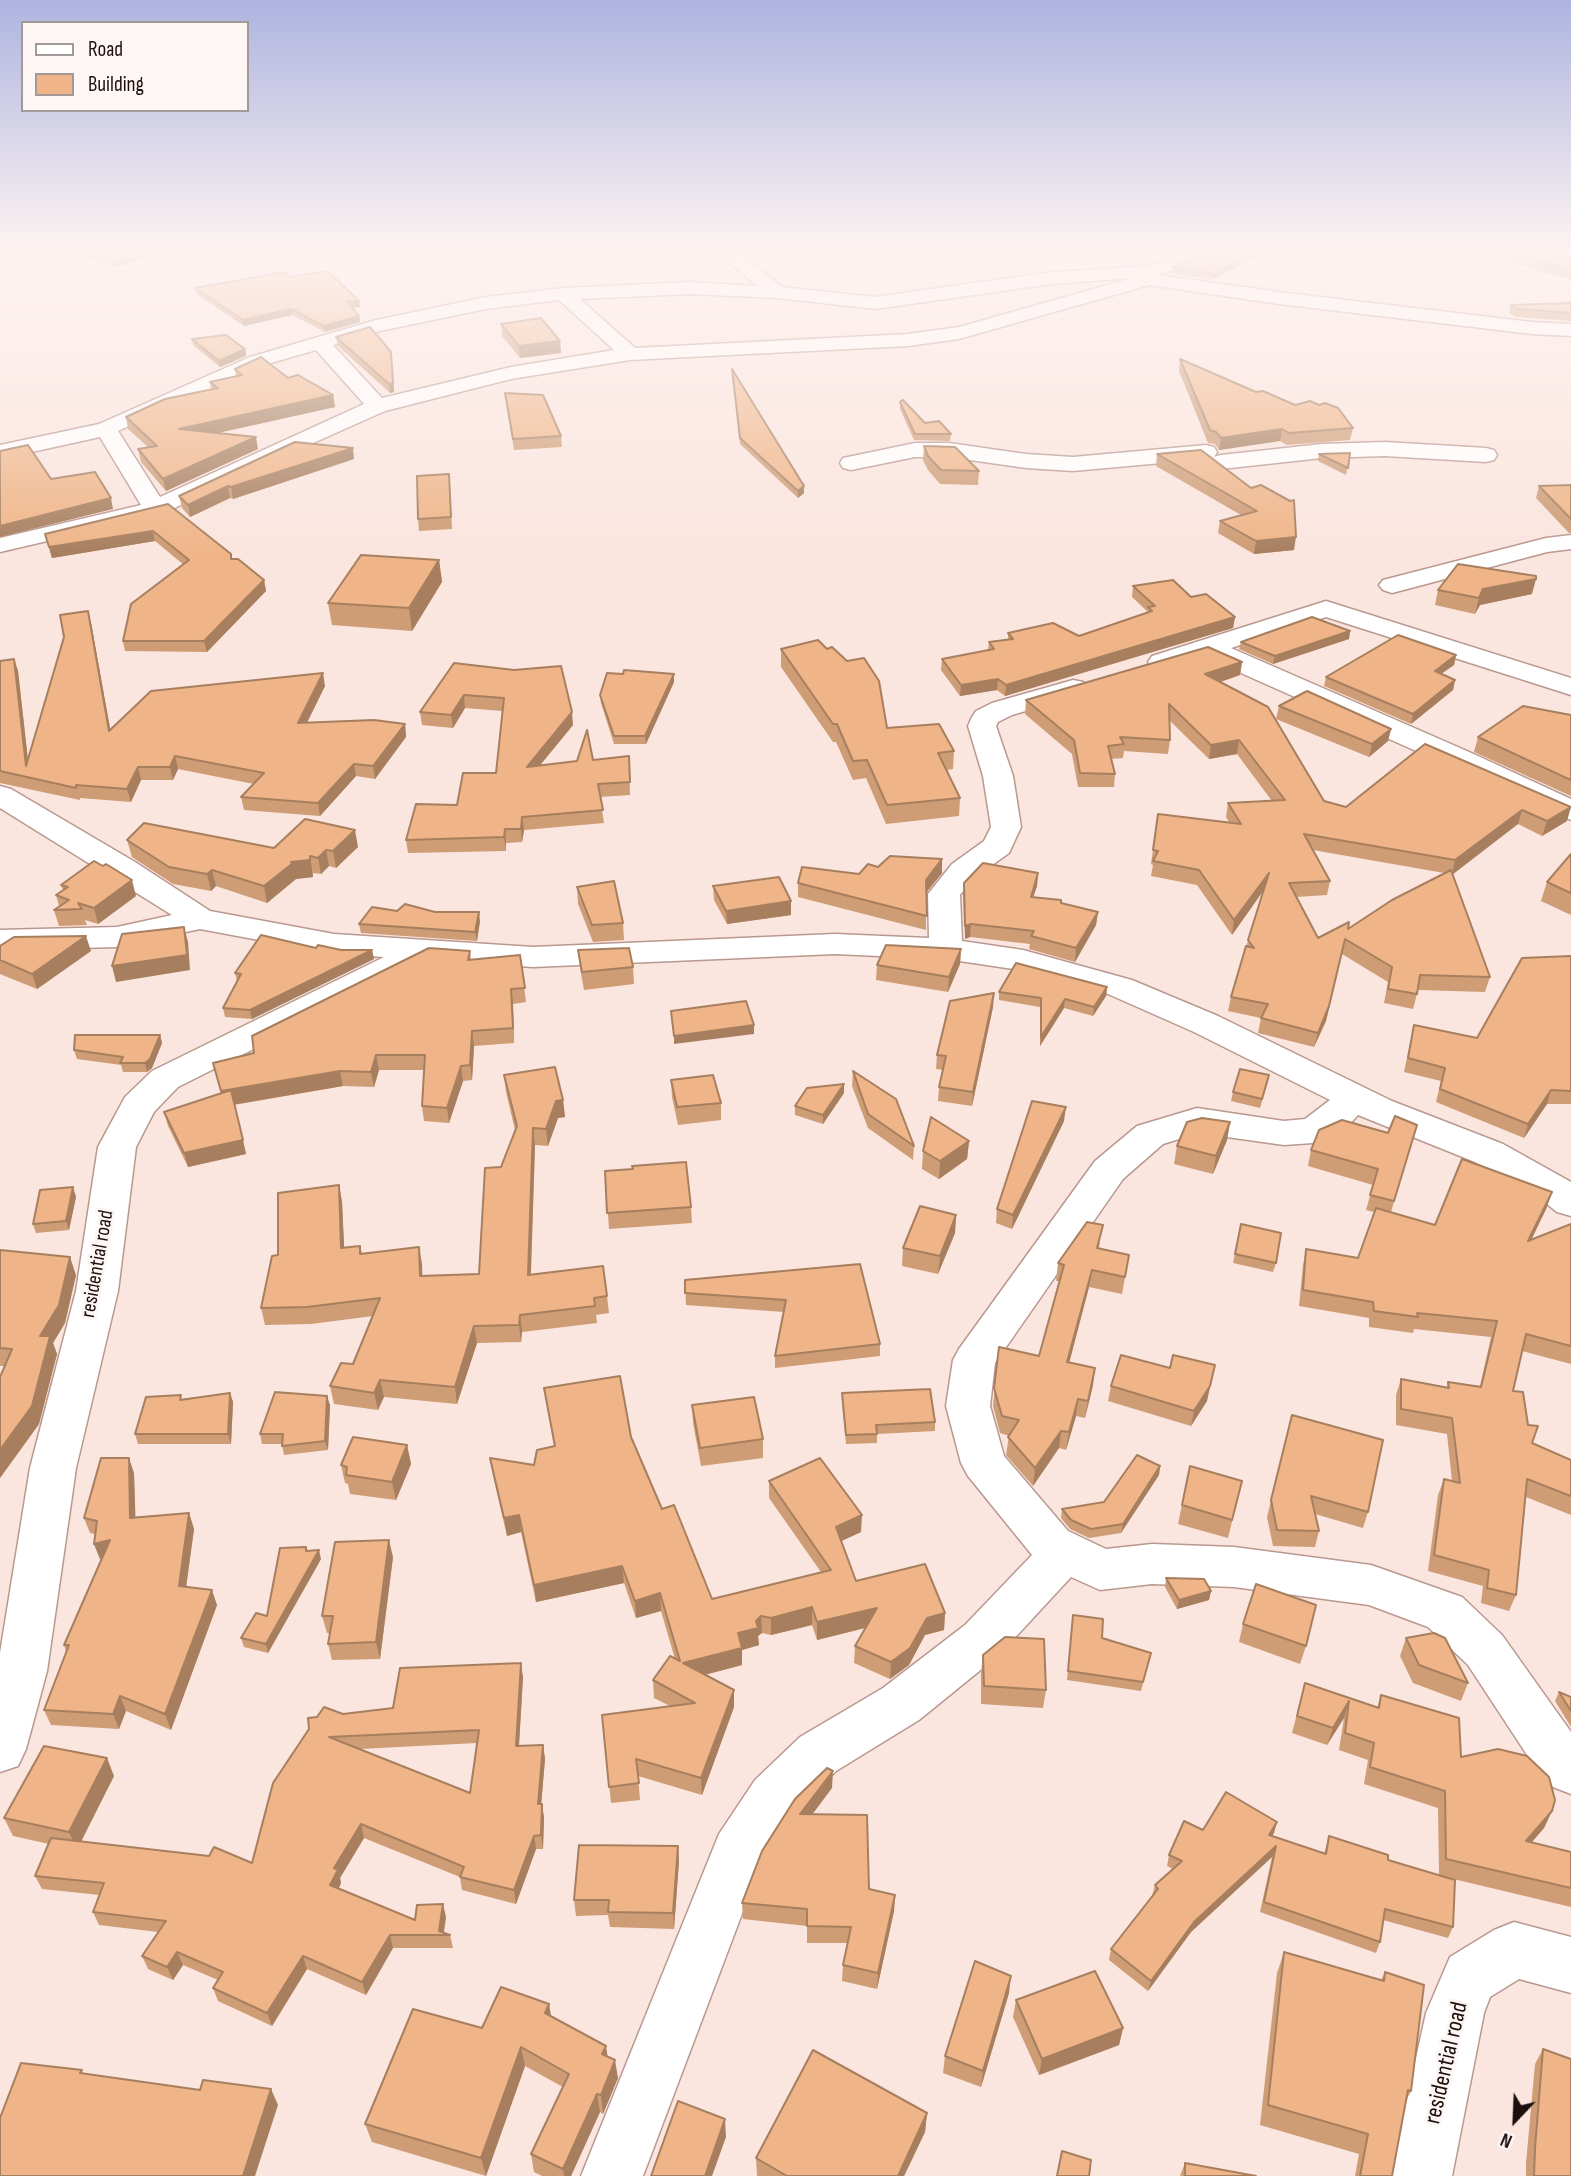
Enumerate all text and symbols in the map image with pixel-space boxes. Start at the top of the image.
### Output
legend [21,21,248,112]
text: Road [88,37,123,62]
text: Building [88,72,144,97]
street label: residential road [76,1208,120,1320]
street label: residential road [1419,1999,1475,2127]
north arrow [1480,2085,1550,2155]
text: N [1497,2127,1516,2152]

